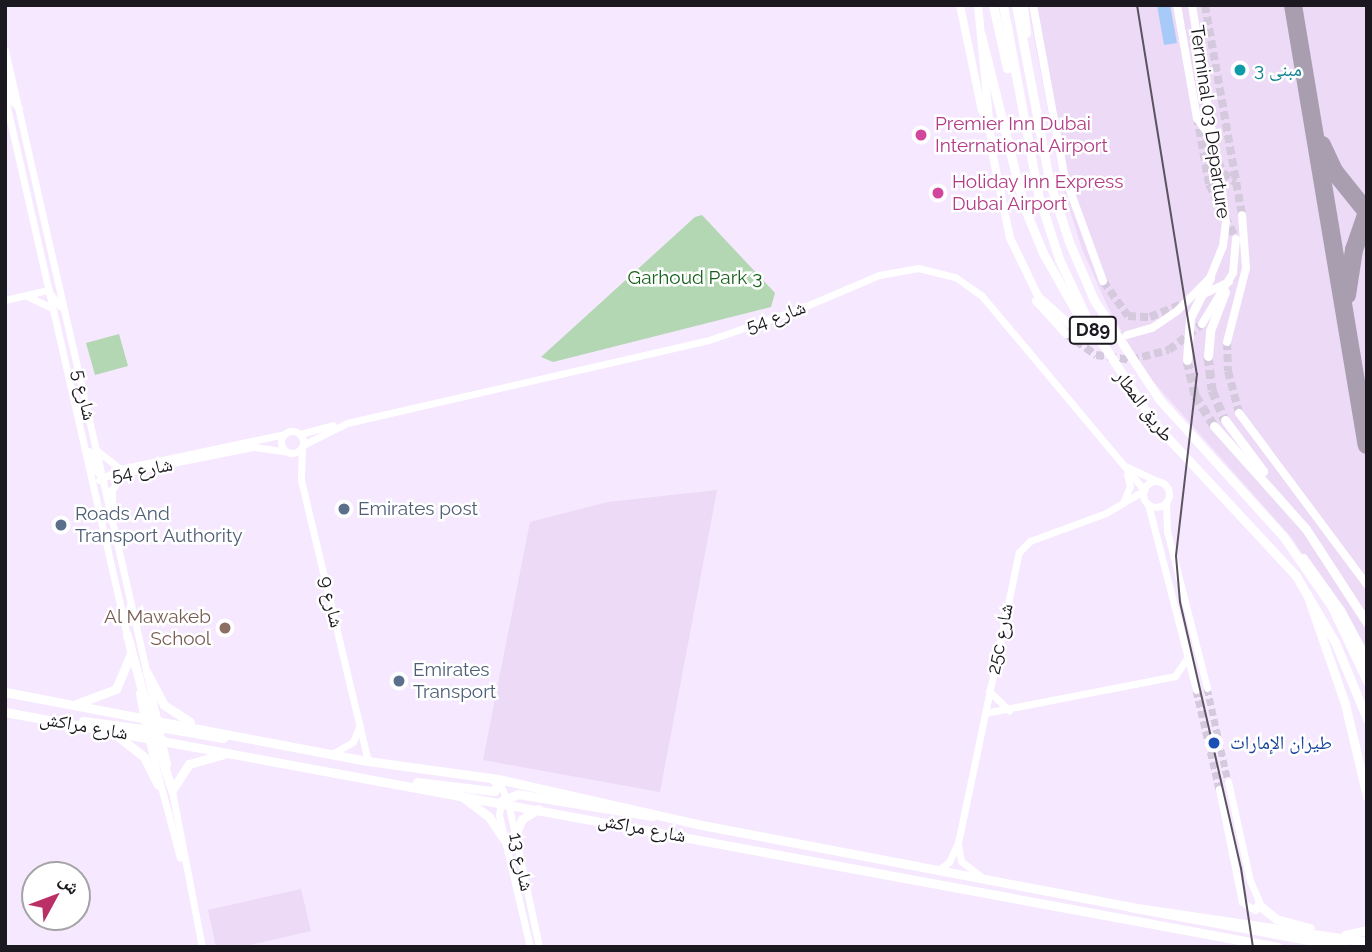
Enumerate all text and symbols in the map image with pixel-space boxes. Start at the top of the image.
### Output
street label: Terminal 03 Departure [1185,24,1235,220]
place label: مبنى 3 [1254,59,1302,81]
marker: مبنى 3 [1232,62,1248,78]
place label: Premier Inn Dubai International Airport [935,113,1109,157]
marker: Premier Inn Dubai International Airport [913,127,929,143]
place label: Holiday Inn Express Dubai Airport [952,171,1124,215]
marker: Holiday Inn Express Dubai Airport [930,185,946,201]
park label: Garhoud Park 3 [628,267,762,289]
street label: شارع 54 [743,296,809,338]
road number: D89 [1068,316,1118,344]
street label: طريق المطار [1110,365,1178,447]
street label: شارع 5 [67,367,101,423]
street label: شارع 54 [110,453,174,487]
place label: Emirates post [358,498,478,520]
marker: Emirates post [336,501,352,517]
place label: Roads And Transport Authority [75,503,243,547]
marker: Roads And Transport Authority [53,517,69,533]
street label: شارع 9 [314,574,348,630]
street label: 25c شارع [982,602,1018,676]
place label: Al Mawakeb School [104,606,211,650]
marker: Al Mawakeb School [217,620,233,636]
place label: Emirates Transport [413,659,496,703]
marker: Emirates Transport [391,673,407,689]
street label: شارع مراكش [38,707,130,745]
place label: طيران الإمارات [1230,732,1332,754]
marker: طيران الإمارات [1204,733,1224,753]
street label: شارع مراكش [596,808,688,848]
street label: شارع 13 [504,831,538,893]
north arrow [21,861,91,931]
text: ش [55,869,85,898]

